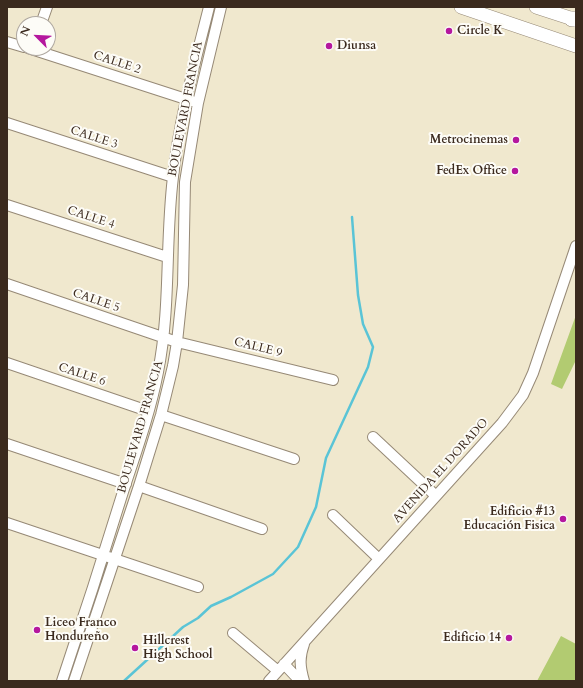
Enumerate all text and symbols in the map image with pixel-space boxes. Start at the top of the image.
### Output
north arrow [16,16,56,56]
text: N [17,24,34,39]
place label: Circle K [457,24,503,38]
marker: Circle K [444,26,454,36]
place label: Diunsa [337,39,376,53]
street label: BOULEVARD FRANCIA [166,40,206,178]
marker: Diunsa [324,41,334,51]
street label: CALLE 2 [91,49,143,77]
street label: CALLE 3 [68,124,120,152]
place label: Metrocinemas [430,133,508,147]
marker: Metrocinemas [511,135,521,145]
place label: FedEx Office [436,164,507,178]
marker: FedEx Office [510,166,520,176]
street label: CALLE 4 [65,204,117,232]
street label: CALLE 5 [70,286,122,316]
street label: CALLE 9 [232,335,284,361]
street label: BOULEVARD FRANCIA [115,359,167,495]
street label: CALLE 6 [56,361,108,389]
street label: AVENIDA EL DORADO [390,416,492,526]
place label: Edificio #13 Educación Fisica [463,505,555,533]
marker: Edificio #13 Educación Fisica [558,514,568,524]
place label: Liceo Franco Hondureño [45,616,117,644]
marker: Liceo Franco Hondureño [32,625,42,635]
place label: Edificio 14 [443,631,501,645]
marker: Edificio 14 [504,633,514,643]
place label: Hillcrest High School [143,634,212,662]
marker: Hillcrest High School [130,643,140,653]

